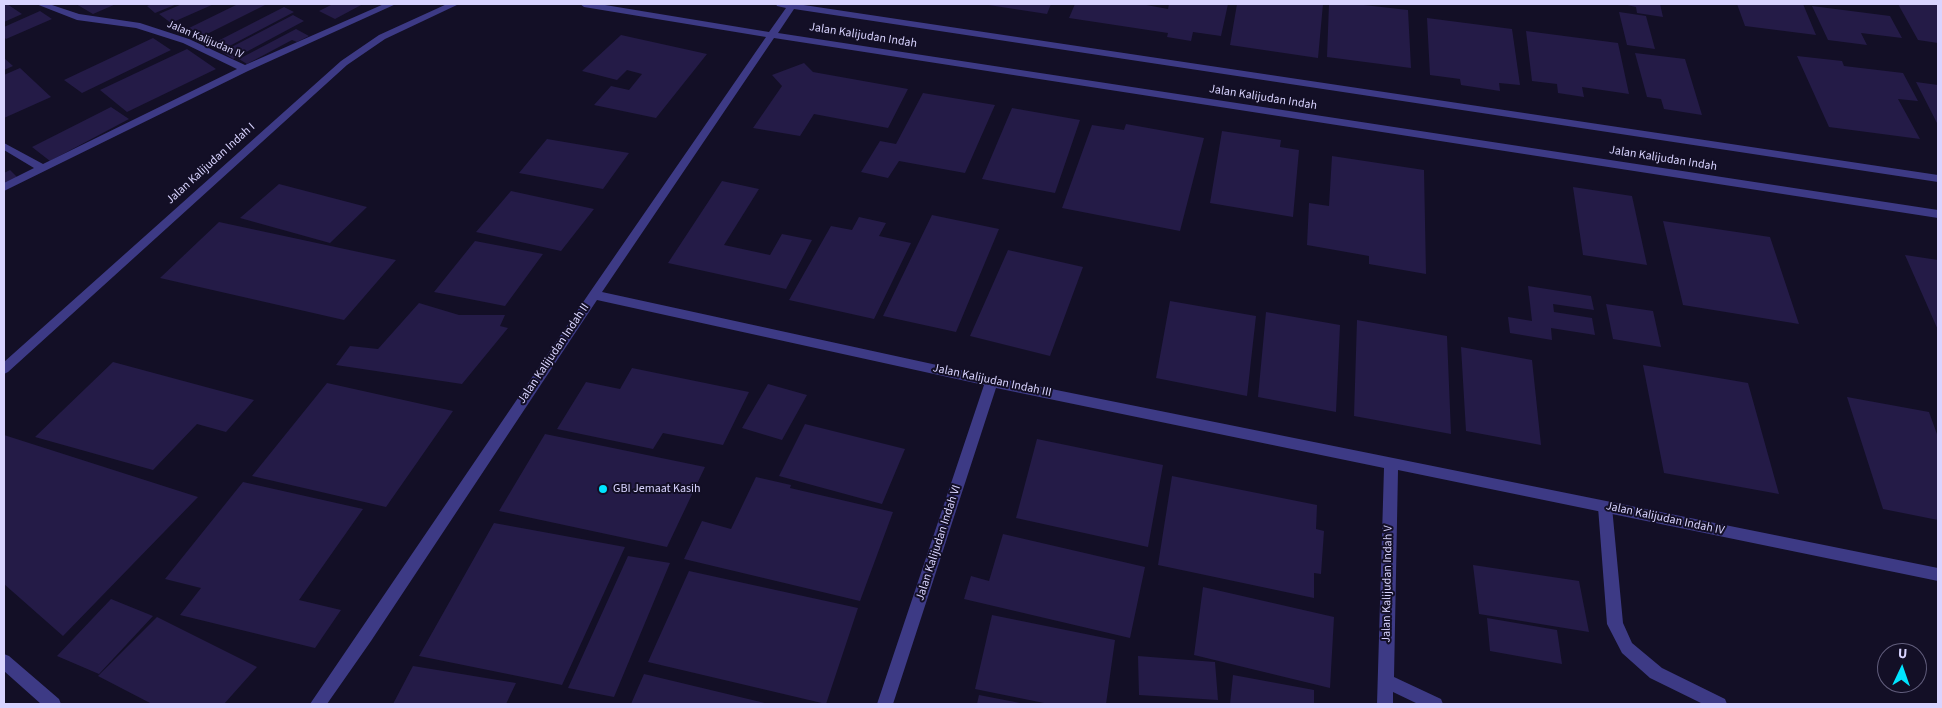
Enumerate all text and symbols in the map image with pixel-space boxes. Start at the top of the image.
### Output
street label: Jalan Kalijudan IV [165,18,245,62]
street label: Jalan Kalijudan Indah [808,20,918,52]
street label: Jalan Kalijudan Indah [1208,82,1318,114]
street label: Jalan Kalijudan Indah I [164,120,258,208]
street label: Jalan Kalijudan Indah [1608,143,1718,175]
street label: Jalan Kalijudan Indah II [515,301,593,407]
street label: Jalan Kalijudan Indah III [931,361,1053,401]
place label: GBI Jemaat Kasih [613,482,701,496]
marker: GBI Jemaat Kasih [597,483,609,495]
street label: Jalan Kalijudan Indah VI [913,483,965,603]
street label: Jalan Kalijudan Indah IV [1604,499,1726,539]
street label: Jalan Kalijudan Indah V [1380,525,1396,643]
north arrow [1877,643,1927,693]
text: U [1898,644,1908,664]

